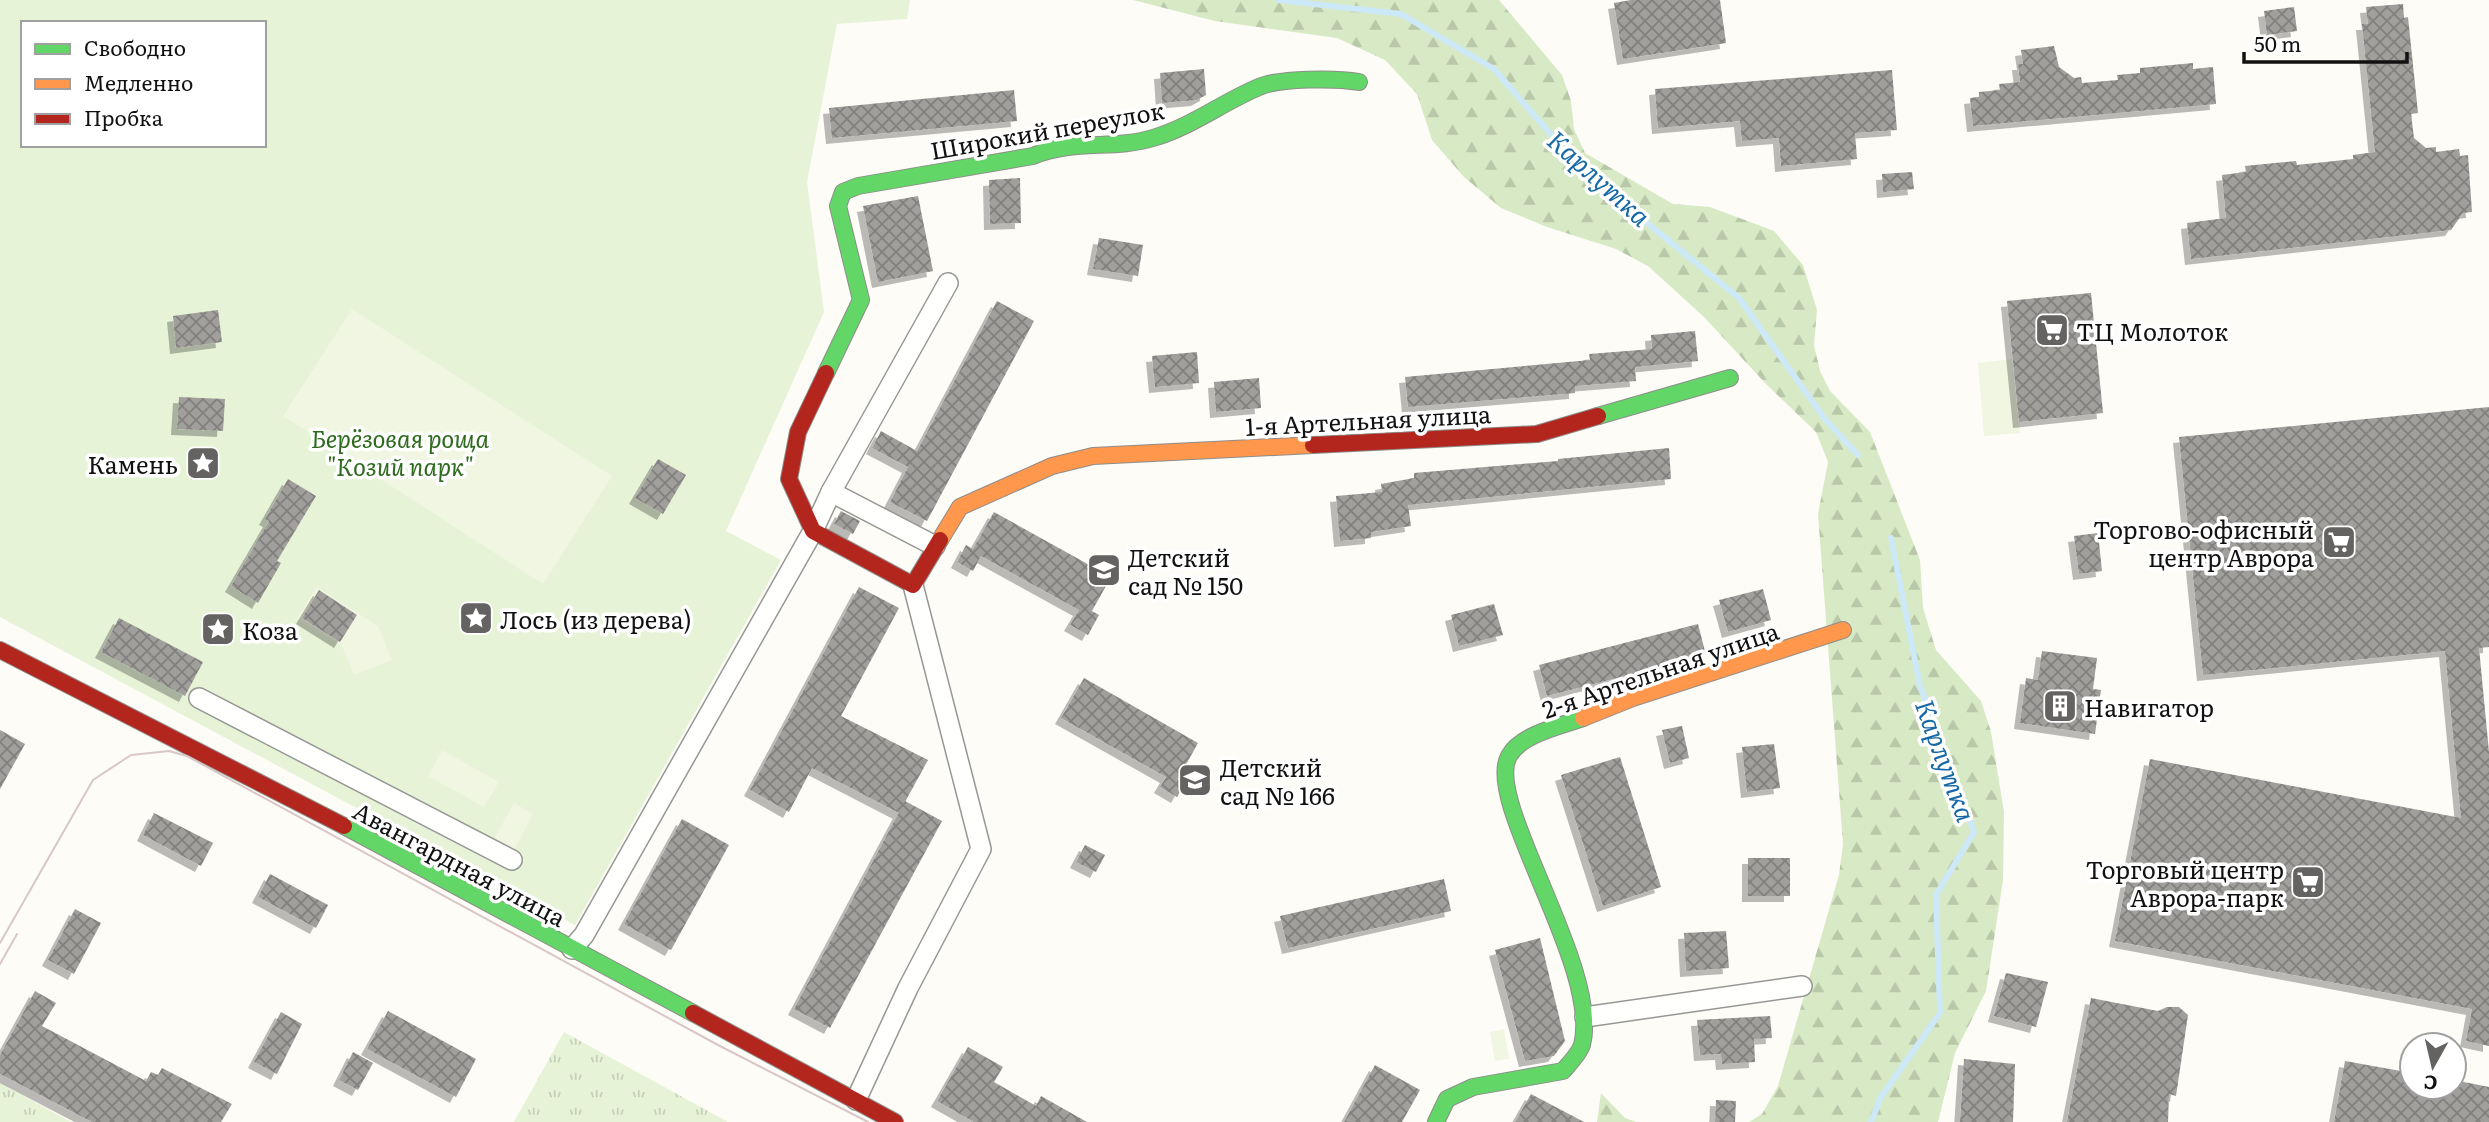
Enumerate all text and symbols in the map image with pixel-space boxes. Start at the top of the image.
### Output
legend [21,21,266,147]
scale bar [2244,21,2407,65]
text: 50 m [2254,27,2301,58]
text: Свободно [84,31,186,62]
text: Медленно [84,66,193,97]
street label: Широкий переулок [927,91,1167,167]
text: Пробка [84,101,164,132]
water label: Карлутка [1540,120,1661,234]
supermarket icon: ТЦ Молоток [2033,311,2071,349]
place label: ТЦ Молоток [2076,313,2228,348]
street label: 1-я Артельная улица [1244,395,1492,443]
park label: Берёзовая роща "Козий парк" [311,420,490,483]
place icon: Камень [184,444,222,482]
place label: Камень [87,446,178,481]
place label: Торгово-офисный центр Аврора [2093,511,2314,574]
supermarket icon: Торгово-офисный центр Аврора [2320,523,2358,561]
place label: Детский сад № 150 [1128,539,1243,602]
school or university icon: Детский сад № 150 [1085,551,1123,589]
place icon: Лось (из дерева) [457,599,495,637]
place label: Лось (из дерева) [500,601,692,636]
place icon: Коза [199,610,237,648]
place label: Коза [242,612,298,647]
street label: 2-я Артельная улица [1537,612,1783,726]
building icon: Навигатор [2041,687,2079,725]
place label: Навигатор [2084,689,2214,724]
water label: Карлутка [1907,693,1987,827]
place label: Детский сад № 166 [1220,749,1335,812]
school or university icon: Детский сад № 166 [1176,761,1214,799]
street label: Авангардная улица [347,792,573,934]
place label: Торговый центр Аврора-парк [2085,851,2284,914]
supermarket icon: Торговый центр Аврора-парк [2289,863,2327,901]
north arrow [2398,1031,2468,1101]
text: С [2422,1069,2439,1099]

